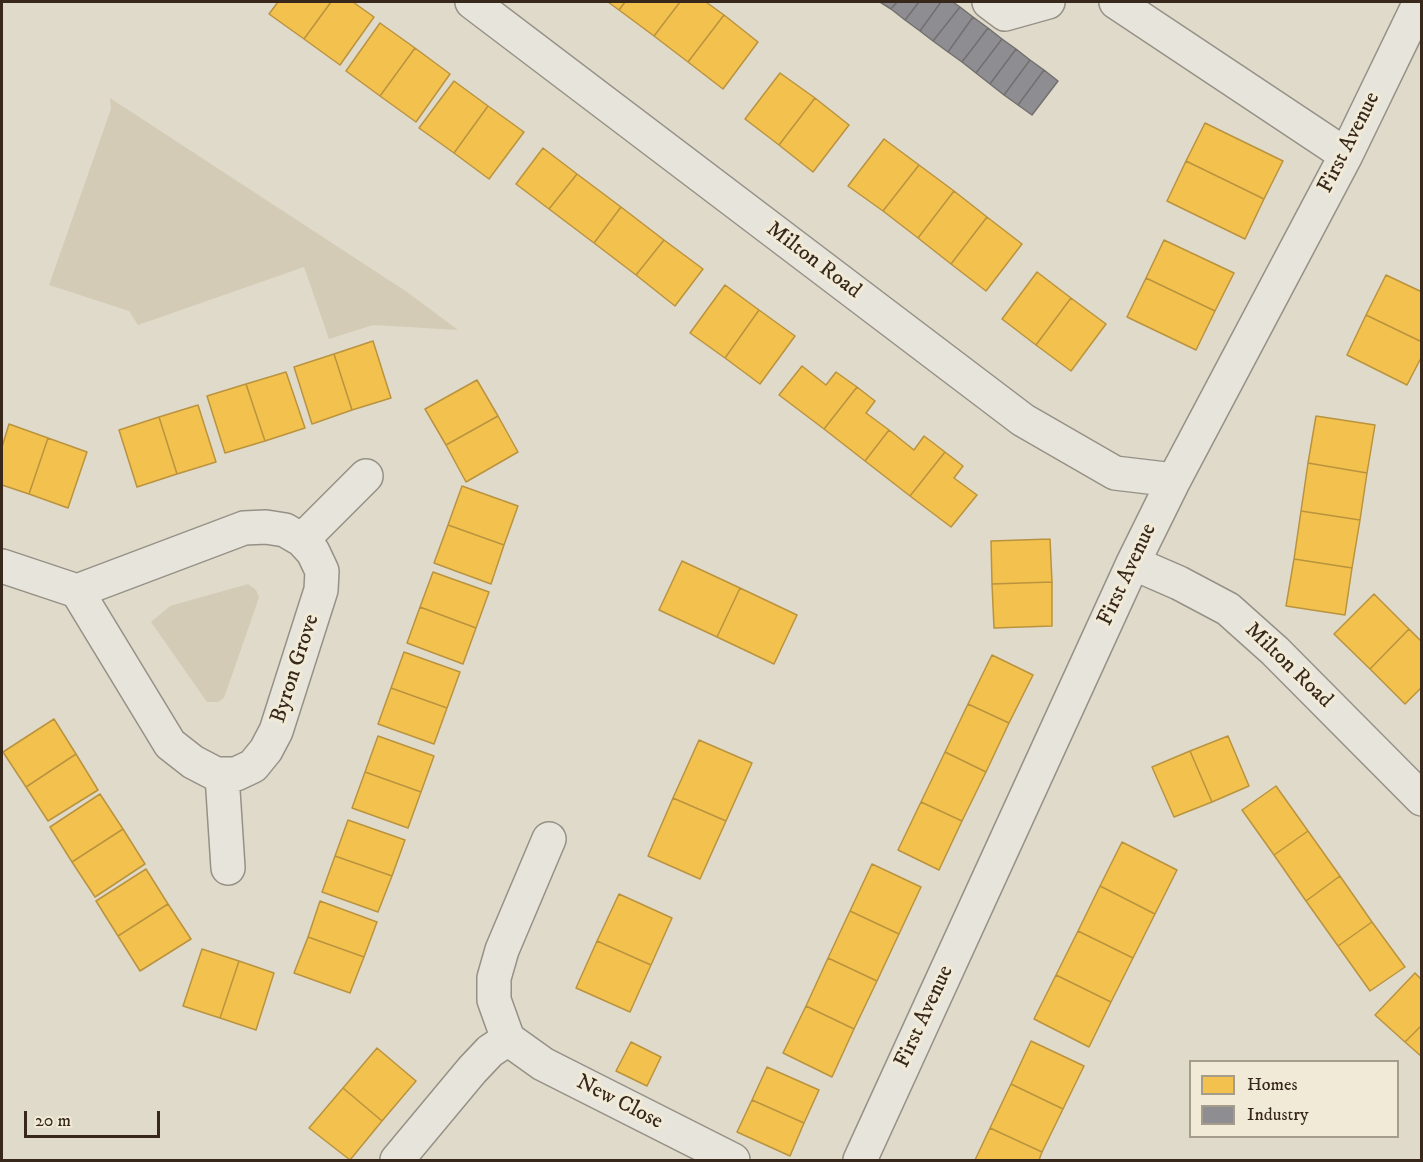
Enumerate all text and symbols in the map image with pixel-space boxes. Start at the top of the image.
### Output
street label: First Avenue [1313,88,1387,198]
street label: Milton Road [760,217,866,305]
street label: First Avenue [1093,520,1163,630]
street label: Byron Grove [266,611,326,727]
street label: Milton Road [1239,618,1337,714]
street label: First Avenue [890,962,960,1072]
legend [1189,1060,1399,1138]
street label: New Close [571,1070,667,1136]
text: Homes [1247,1074,1298,1096]
scale bar [27,1099,164,1137]
text: Industry [1247,1104,1308,1126]
text: 20 m [35,1110,71,1132]

